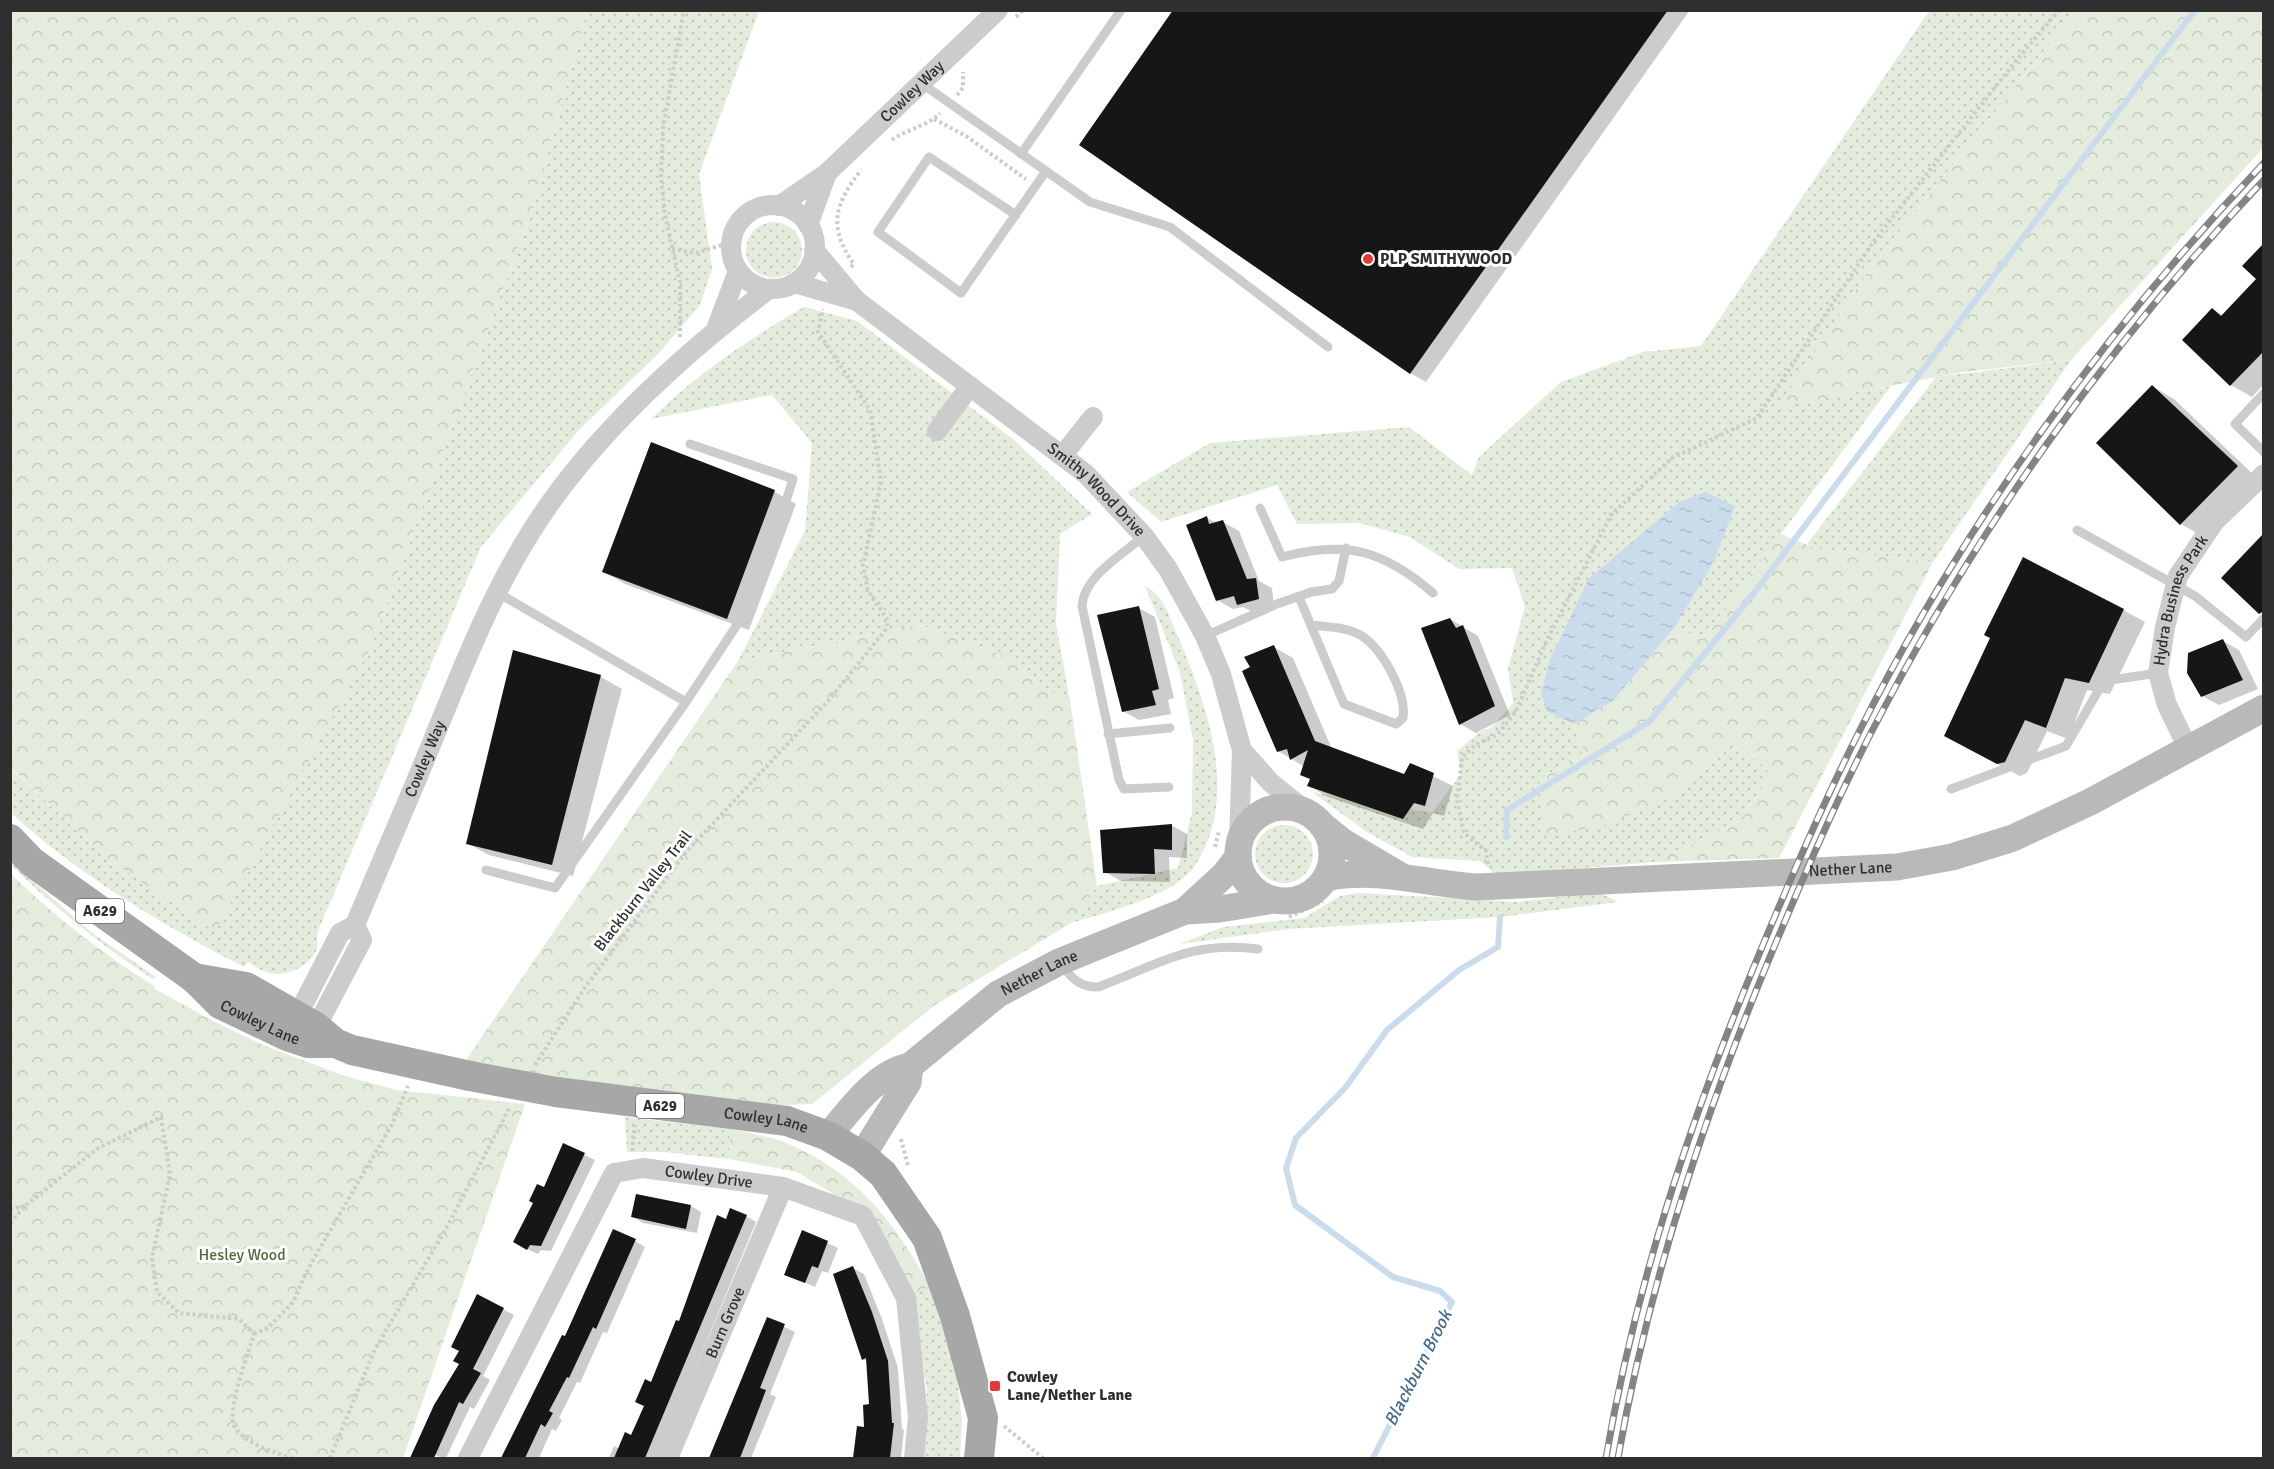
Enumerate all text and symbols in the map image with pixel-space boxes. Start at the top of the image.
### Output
street label: Cowley Way [876,56,949,127]
place label: PLP SMITHYWOOD [1380,249,1512,269]
marker: PLP SMITHYWOOD [1361,252,1375,266]
street label: Smithy Wood Drive [1043,438,1150,541]
street label: Hydra Business Park [2149,531,2213,667]
street label: Cowley Way [400,717,450,800]
street label: Blackburn Valley Trail [590,826,697,955]
street label: Nether Lane [1808,857,1893,881]
road number: A629 [76,899,124,923]
street label: Nether Lane [997,945,1081,1001]
street label: Cowley Lane [217,996,302,1050]
road number: A629 [636,1094,684,1118]
street label: Cowley Lane [723,1103,811,1138]
street label: Cowley Drive [664,1161,754,1193]
park label: Hesley Wood [198,1245,286,1265]
street label: Burn Grove [701,1284,749,1361]
water label: Blackburn Brook [1379,1305,1458,1430]
place label: Cowley Lane/Nether Lane [1007,1367,1132,1405]
marker: Cowley Lane/Nether Lane [988,1379,1002,1393]

